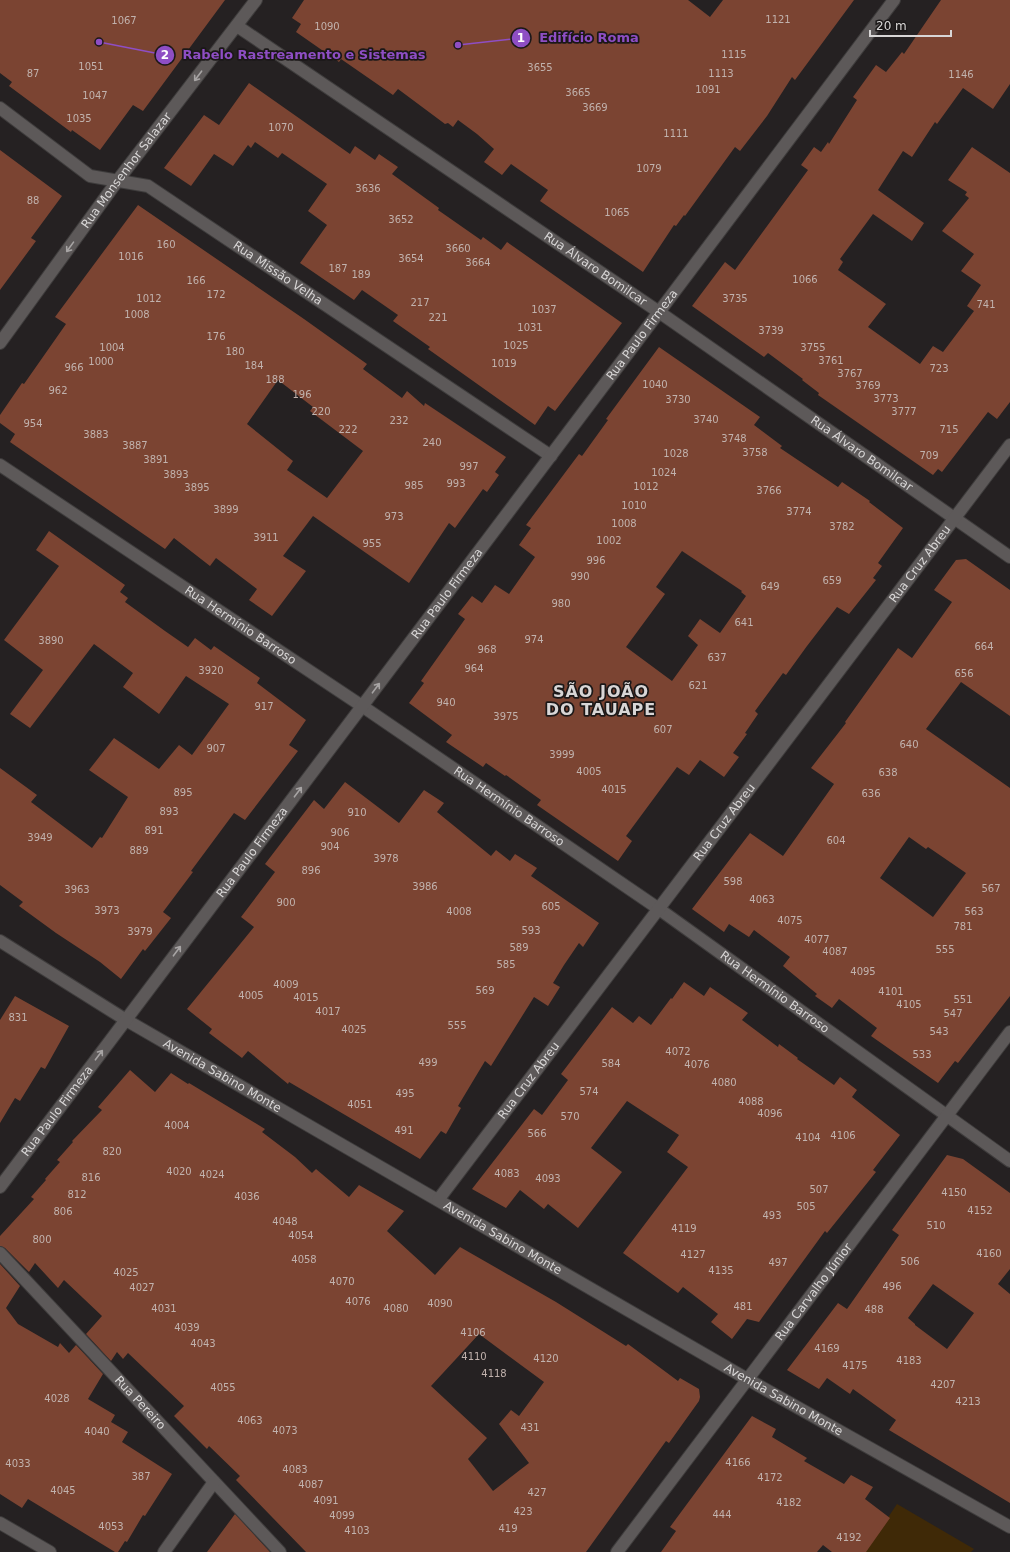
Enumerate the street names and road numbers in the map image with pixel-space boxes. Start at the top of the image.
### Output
street label: Rua Monsenhor Salazar [78,110,174,231]
street label: Rua Álvaro Bomilcar [541,229,650,309]
street label: Rua Missão Velha [231,238,325,308]
street label: Rua Paulo Firmeza [603,287,681,383]
street label: Rua Álvaro Bomilcar [808,413,916,494]
street label: Rua Cruz Abreu [886,523,954,605]
street label: Rua Paulo Firmeza [408,545,486,642]
street label: Rua Hermínio Barroso [182,583,299,667]
street label: Rua Hermínio Barroso [451,764,567,849]
street label: Rua Cruz Abreu [691,781,758,864]
street label: Rua Paulo Firmeza [213,804,291,900]
street label: Rua Hermínio Barroso [717,948,832,1036]
street label: Avenida Sabino Monte [161,1036,284,1115]
street label: Rua Cruz Abreu [495,1039,562,1122]
street label: Rua Paulo Firmeza [19,1063,96,1159]
street label: Avenida Sabino Monte [441,1198,564,1277]
street label: Rua Carvalho Júnior [772,1240,855,1343]
street label: Avenida Sabino Monte [722,1360,845,1439]
street label: Rua Pereiro [112,1373,169,1432]

